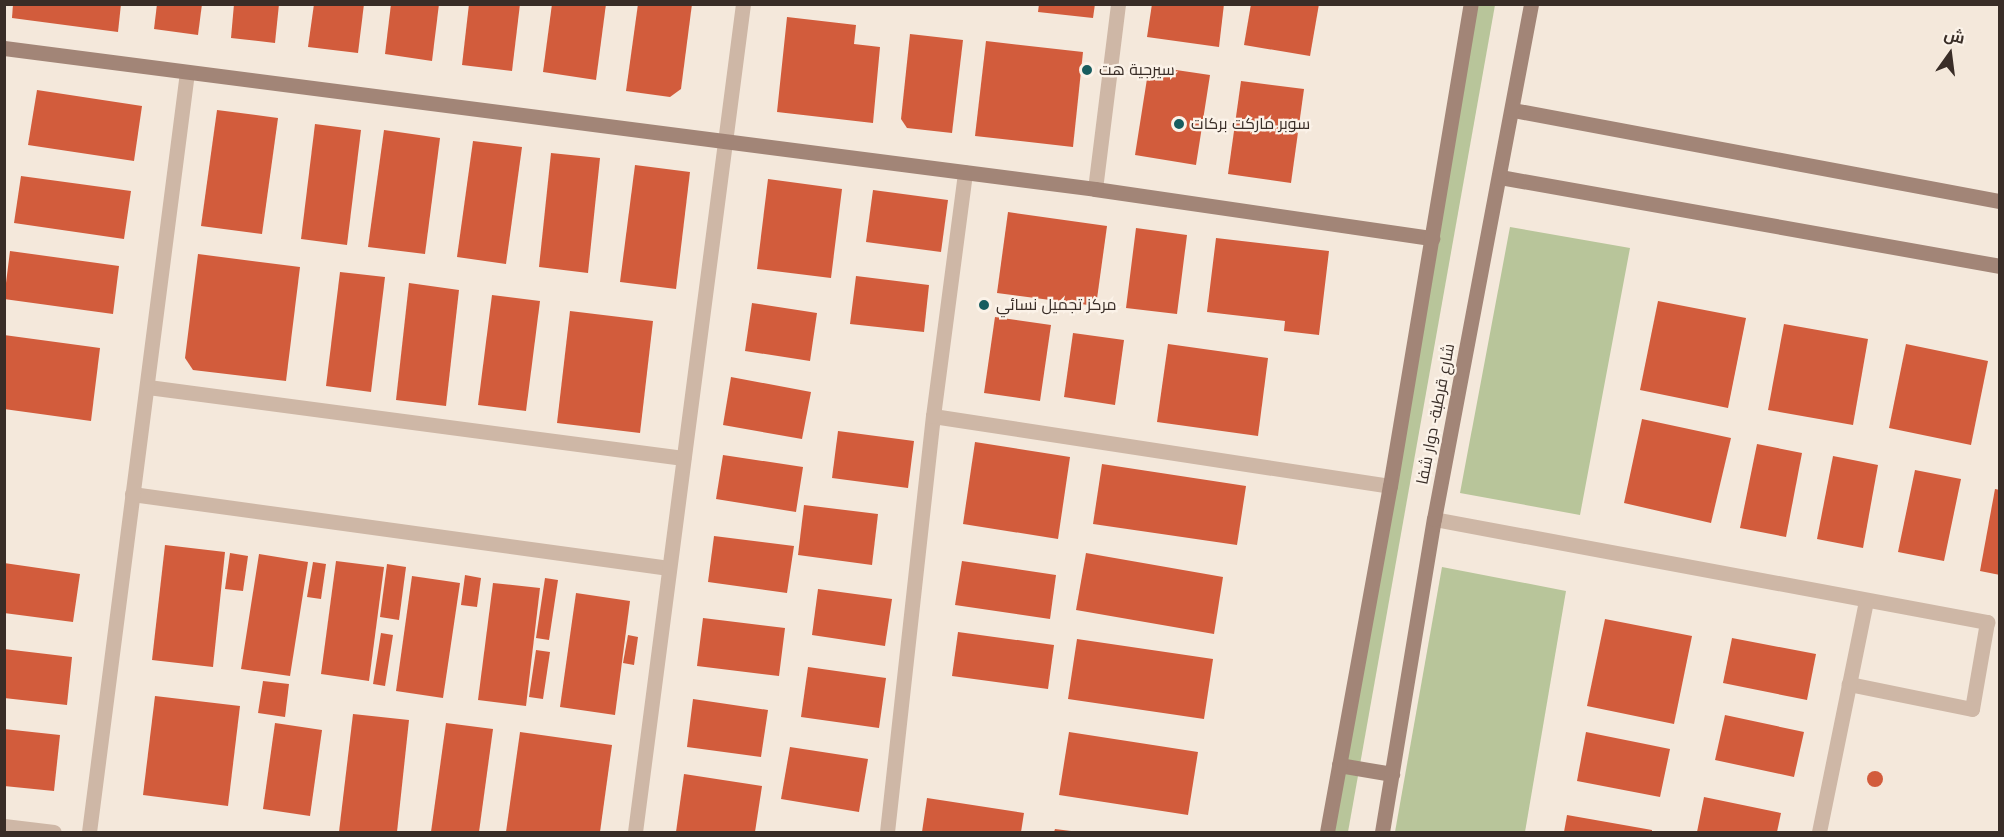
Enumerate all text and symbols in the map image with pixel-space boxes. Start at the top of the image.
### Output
north arrow [1920,24,1980,84]
text: ش [1942,25,1966,47]
place label: سيرجية هت [1099,60,1175,80]
marker: سيرجية هت [1080,63,1094,77]
place label: سوبر ماركت بركات [1191,114,1310,134]
marker: سوبر ماركت بركات [1172,117,1186,131]
place label: مركز تجميل نسائي [996,295,1117,315]
marker: مركز تجميل نسائي [977,298,991,312]
street label: شارع قرطبة- دوار شفا [1413,342,1459,486]

